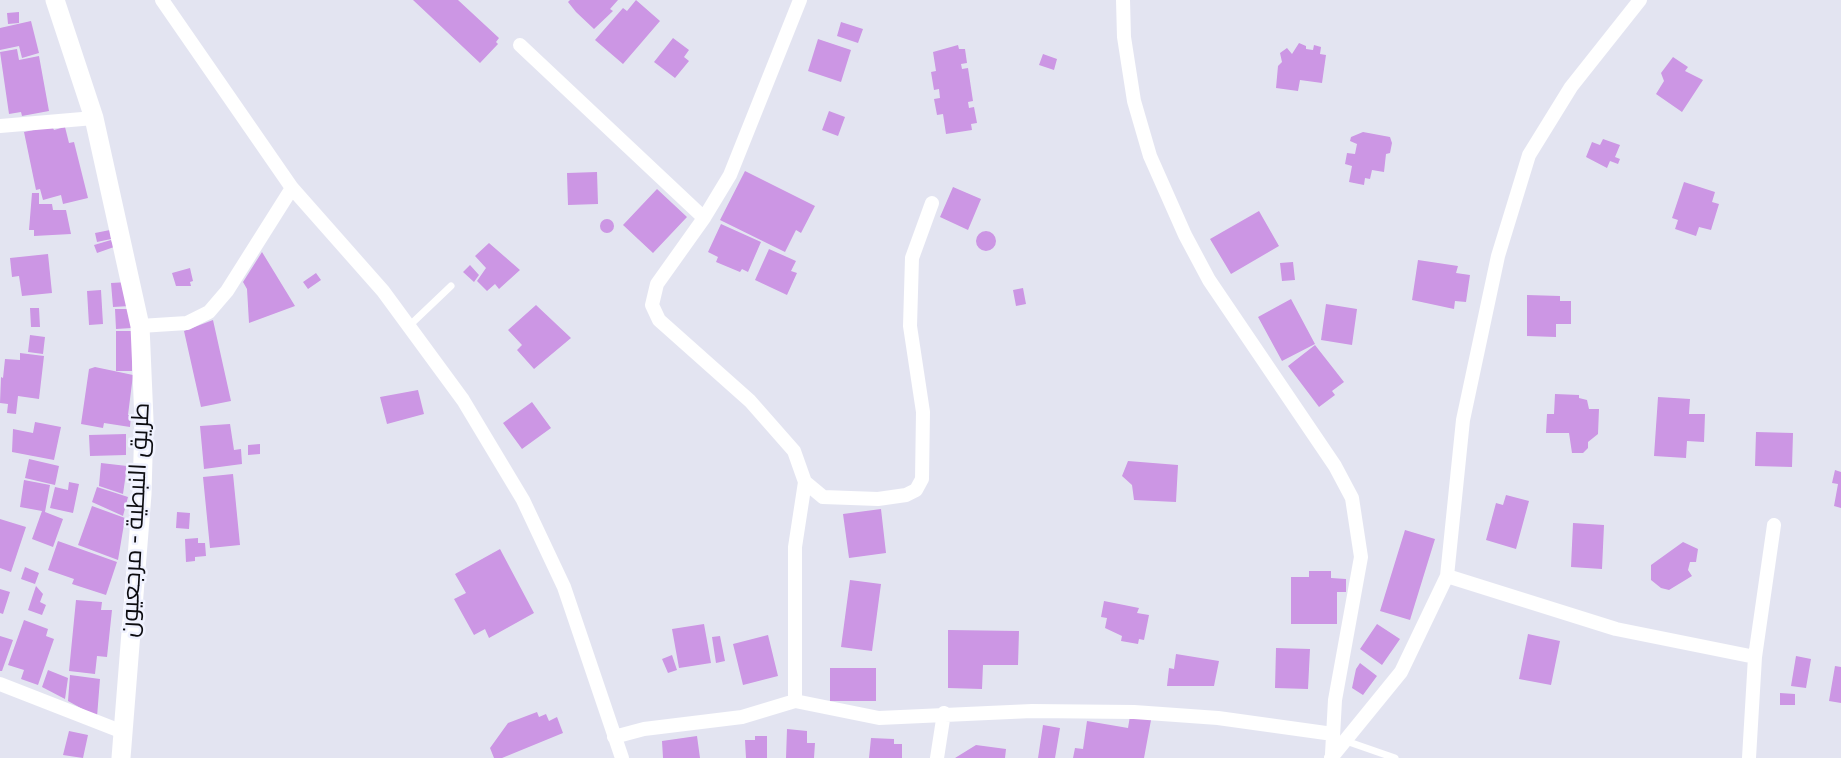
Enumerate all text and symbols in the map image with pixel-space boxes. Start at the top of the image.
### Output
street label: طريق النبطية - مرجعيون [115,402,157,638]

